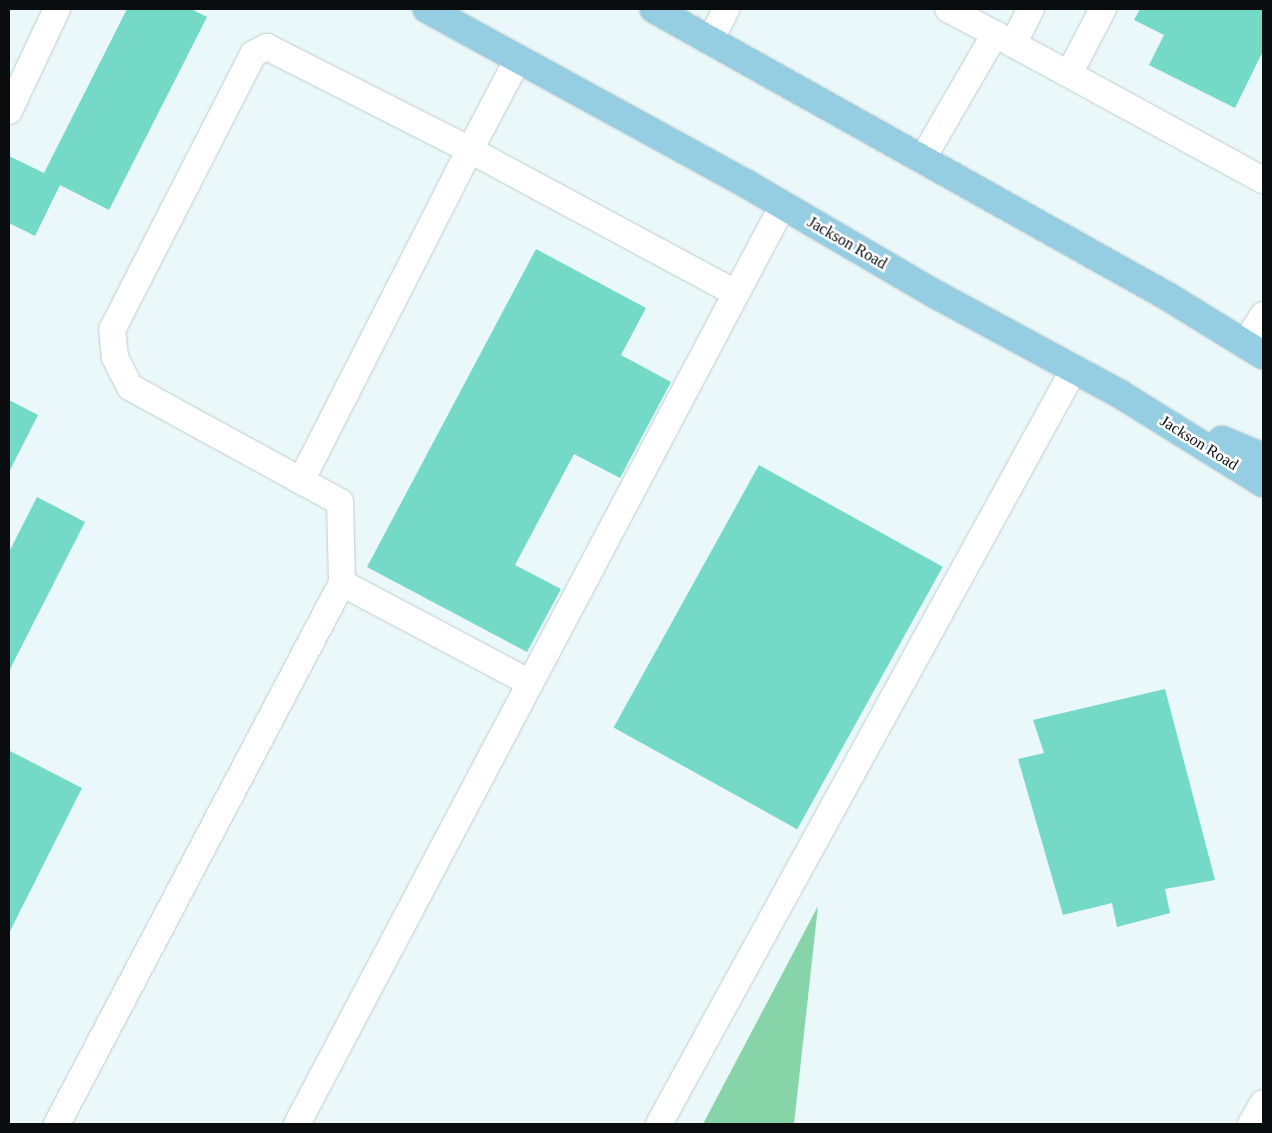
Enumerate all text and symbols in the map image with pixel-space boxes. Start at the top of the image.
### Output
street label: Jackson Road [804,213,890,273]
street label: Jackson Road [1156,411,1242,475]

